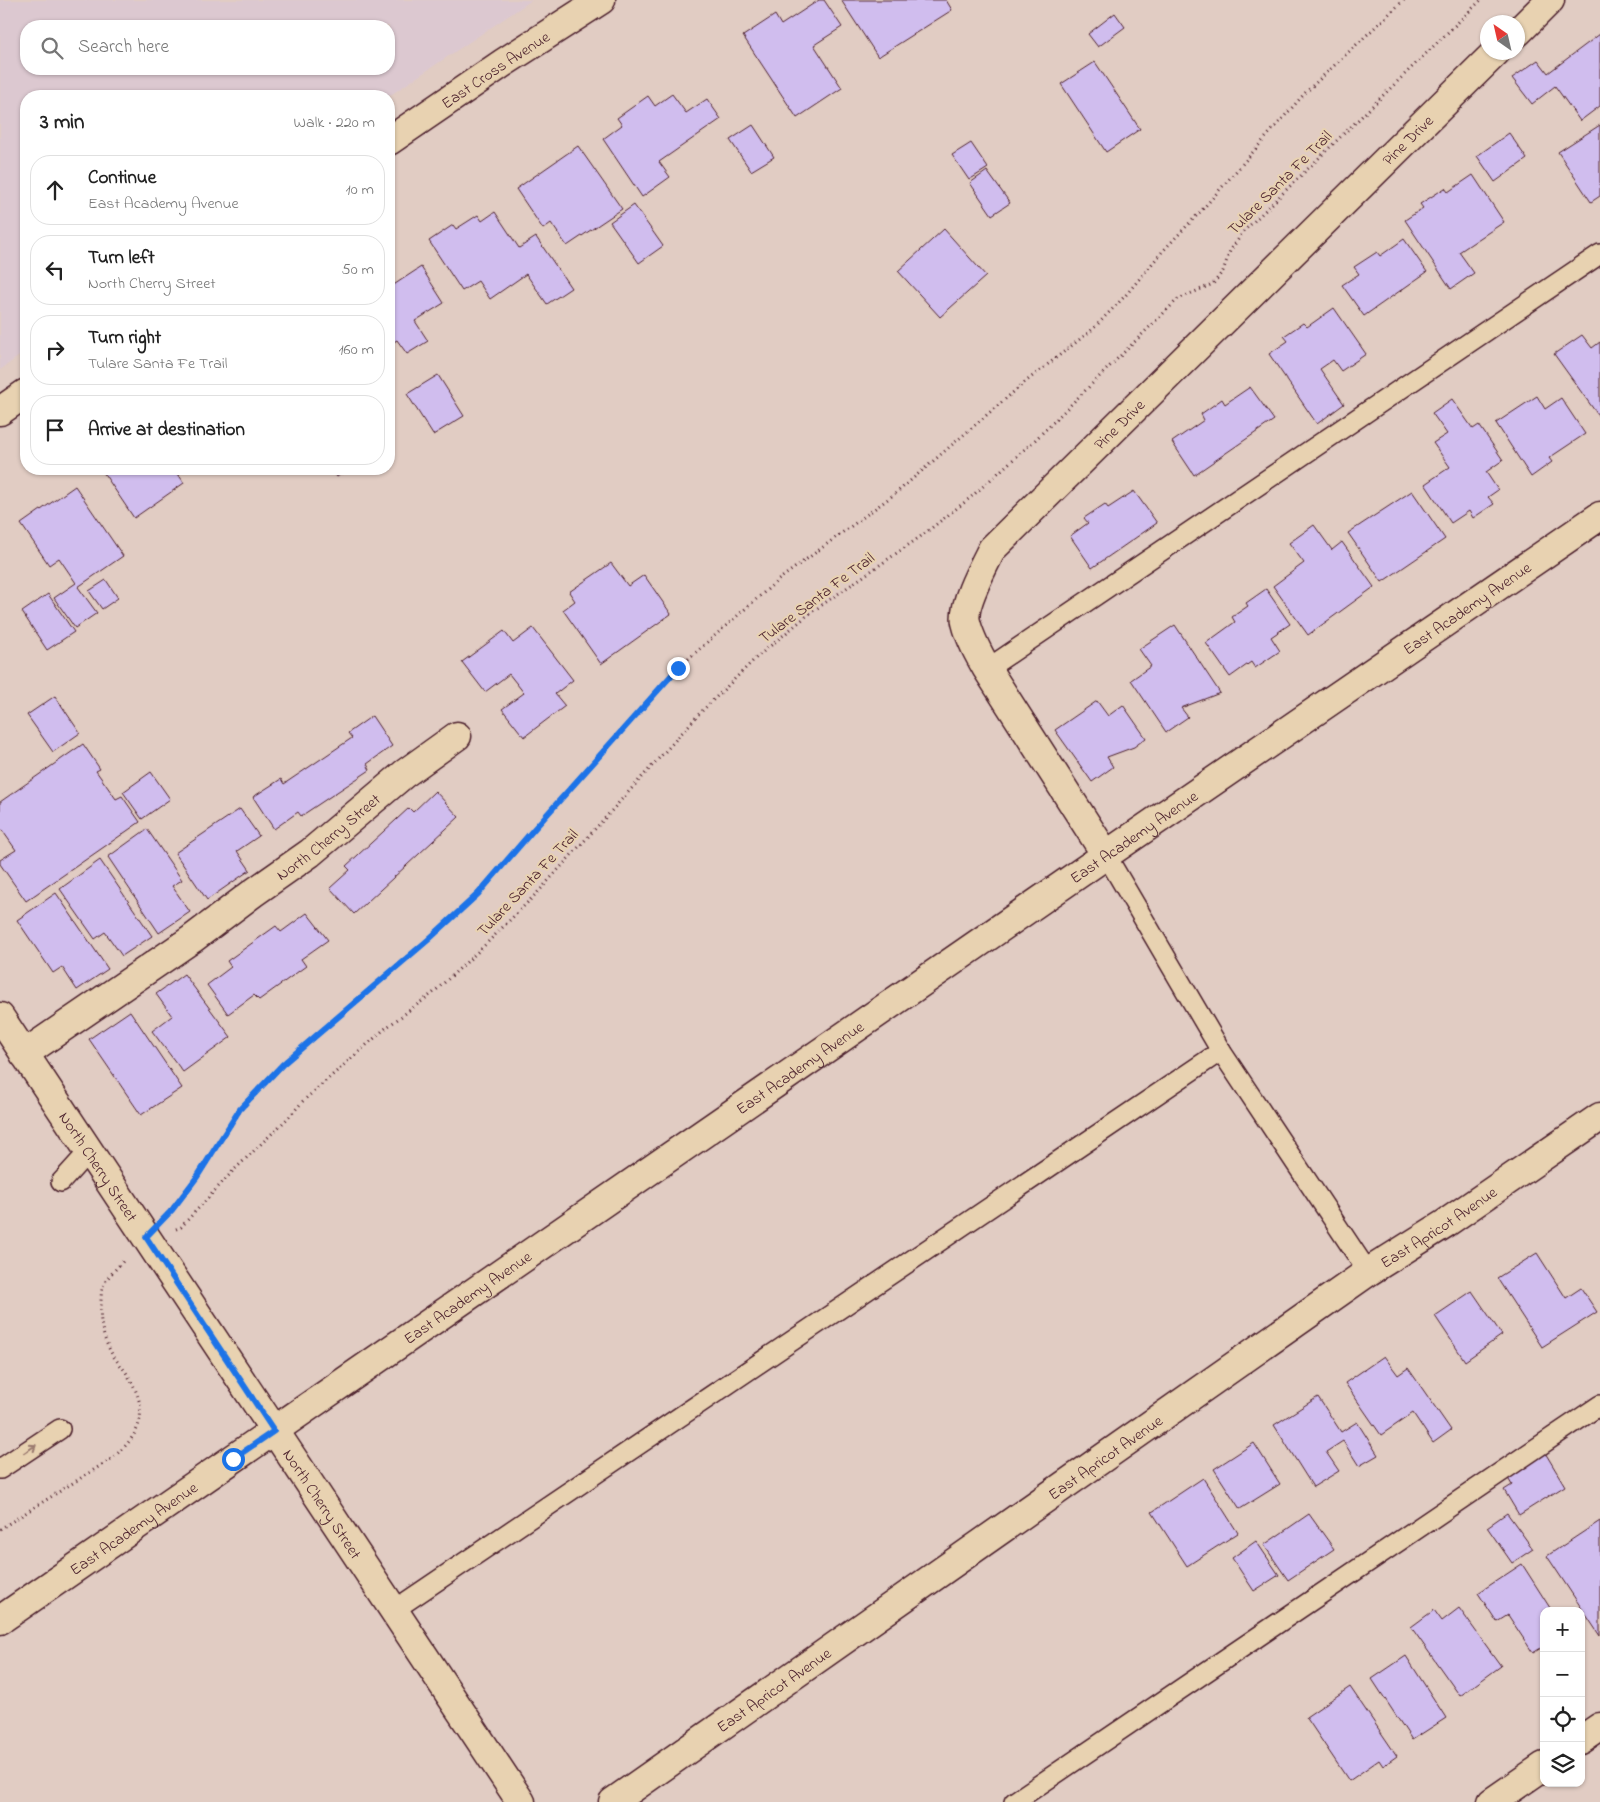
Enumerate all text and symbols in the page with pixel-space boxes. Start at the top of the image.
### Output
north arrow [1480,15,1525,60]
search box [20,20,395,75]
street label: East Cross Avenue [437,26,556,116]
icon: search [38,34,66,62]
text: Search here [78,34,169,61]
text: 3 min [40,108,84,138]
street label: Pine Drive [1377,109,1440,172]
text: Walk · 220 m [294,111,375,135]
street label: Tulare Santa Fe Trail [1223,125,1338,241]
text: Continue [88,165,156,192]
icon: ahead [41,176,69,204]
text: 10 m [346,178,374,202]
text: East Academy Avenue [88,192,239,216]
text: Turn left [88,245,155,272]
icon: left [41,256,69,284]
text: 50 m [342,258,374,282]
text: North Cherry Street [88,272,216,296]
text: Turn right [88,325,161,352]
icon: right [41,336,69,364]
text: 160 m [339,338,374,362]
text: Tulare Santa Fe Trail [88,352,227,376]
street label: Pine Drive [1089,394,1152,456]
icon: arrive [41,416,69,444]
text: Arrive at destination [88,417,245,444]
street label: Tulare Santa Fe Trail [754,547,880,650]
street label: East Academy Avenue [1399,556,1537,662]
route end [667,657,690,680]
street label: East Academy Avenue [1066,785,1204,891]
street label: North Cherry Street [272,788,387,887]
street label: Tulare Santa Fe Trail [472,824,585,943]
street label: East Academy Avenue [732,1015,870,1121]
street label: North Cherry Street [52,1107,143,1228]
street label: East Apricot Avenue [1376,1181,1503,1275]
street label: East Academy Avenue [399,1245,538,1351]
street label: East Apricot Avenue [1044,1409,1169,1507]
one-way arrow [23,1444,37,1454]
street label: North Cherry Street [276,1445,367,1565]
route start [222,1448,245,1471]
street label: East Academy Avenue [65,1476,204,1582]
map controls [1540,1607,1585,1787]
button: + [1540,1607,1585,1652]
street label: East Apricot Avenue [712,1642,837,1740]
button: − [1540,1652,1585,1697]
button: locate [1540,1697,1585,1742]
button: layers [1540,1742,1585,1787]

